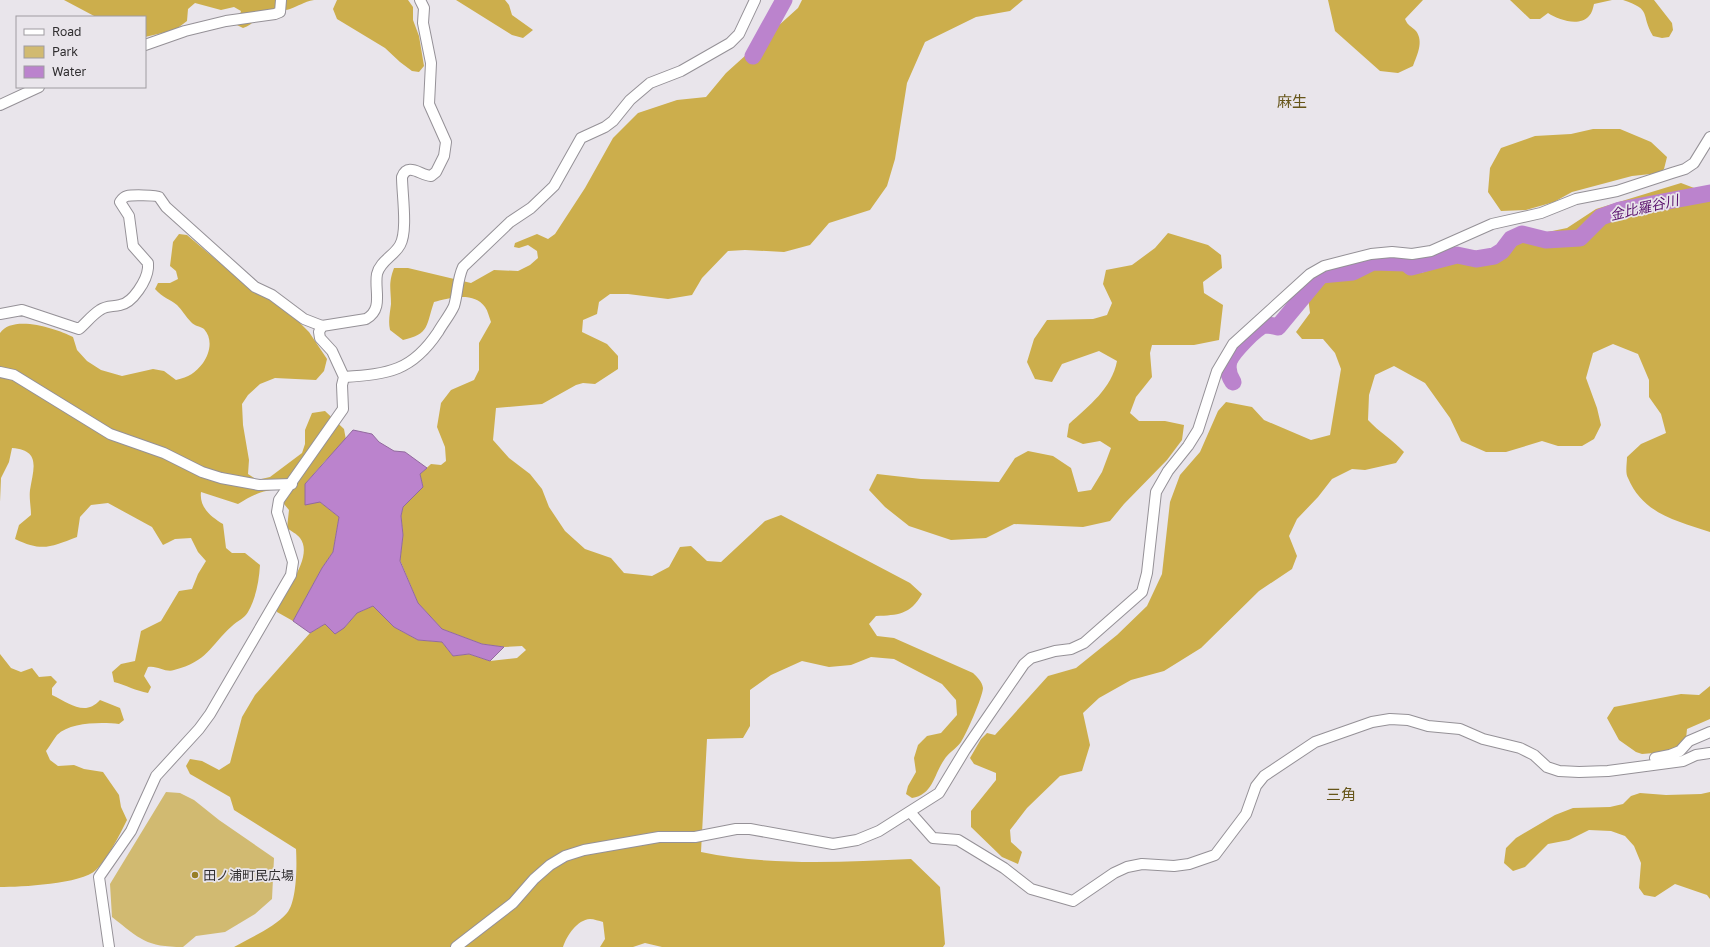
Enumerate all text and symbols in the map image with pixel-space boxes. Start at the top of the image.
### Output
legend [16,16,146,88]
text: Road [52,24,81,39]
text: Park [52,44,78,59]
text: Water [52,64,86,79]
district label: 麻生 [1277,92,1307,110]
water label: 金比羅谷川 [1608,190,1682,223]
district label: 三角 [1326,785,1356,803]
place label: 田ノ浦町民広場 [203,867,294,883]
marker: 田ノ浦町民広場 [190,870,200,880]

